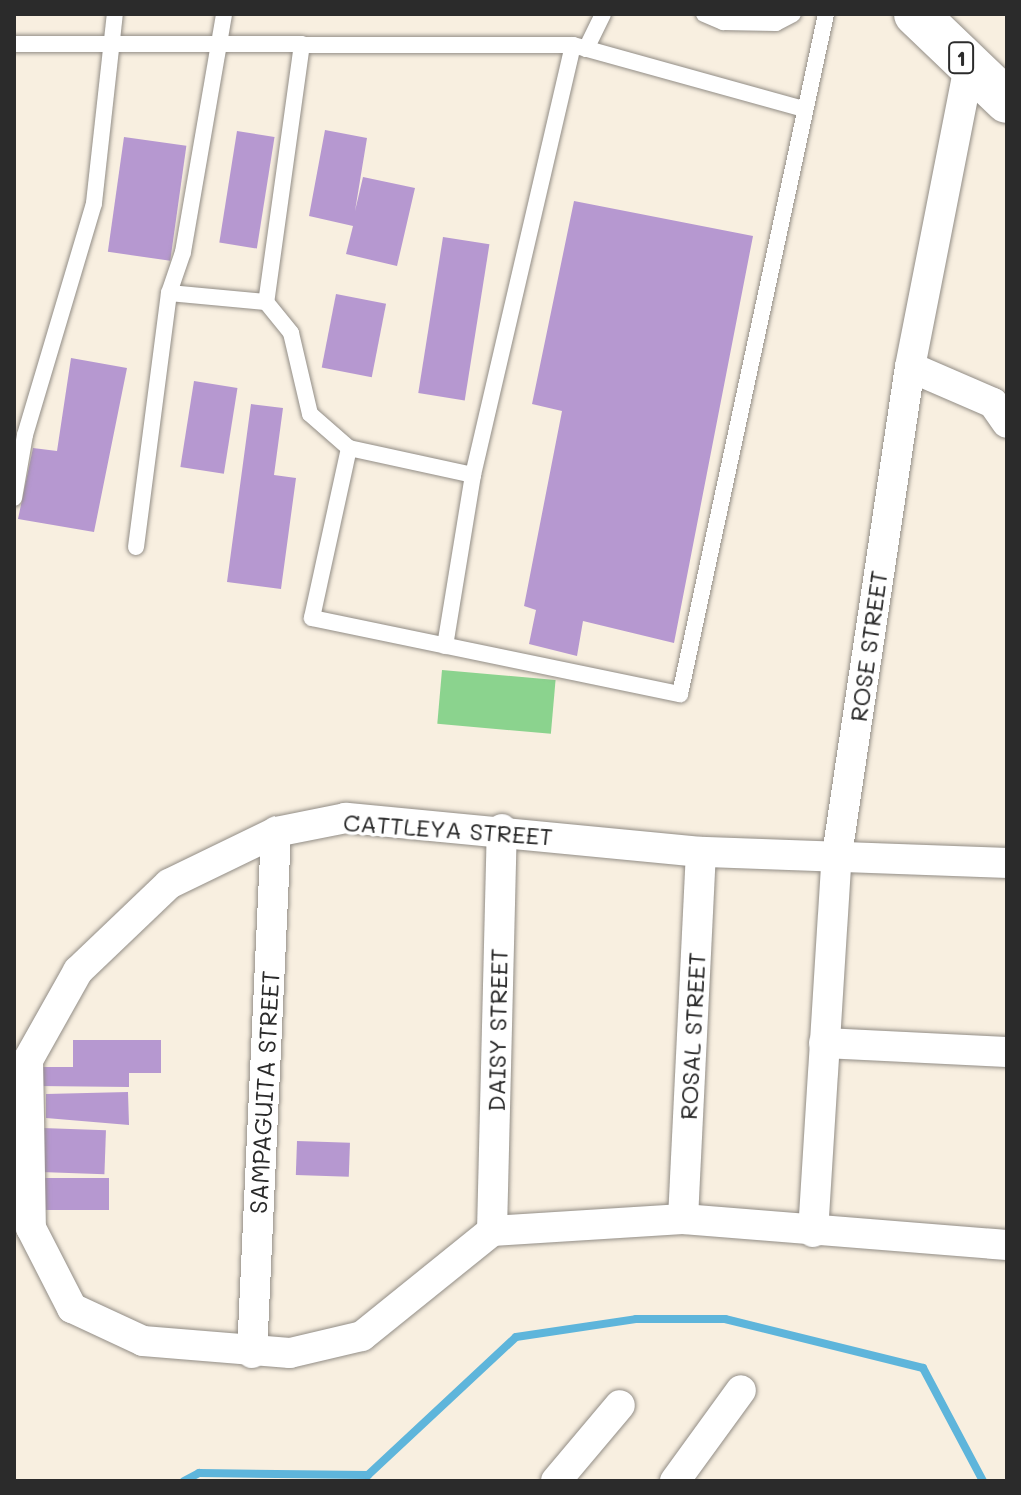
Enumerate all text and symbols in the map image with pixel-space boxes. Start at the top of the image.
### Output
road number: 1 [947,40,975,76]
street label: ROSE STREET [843,569,893,723]
street label: CATTLEYA STREET [342,807,554,851]
street label: DAISY STREET [481,948,513,1112]
street label: ROSAL STREET [673,951,711,1121]
street label: SAMPAGUITA STREET [243,970,285,1214]

